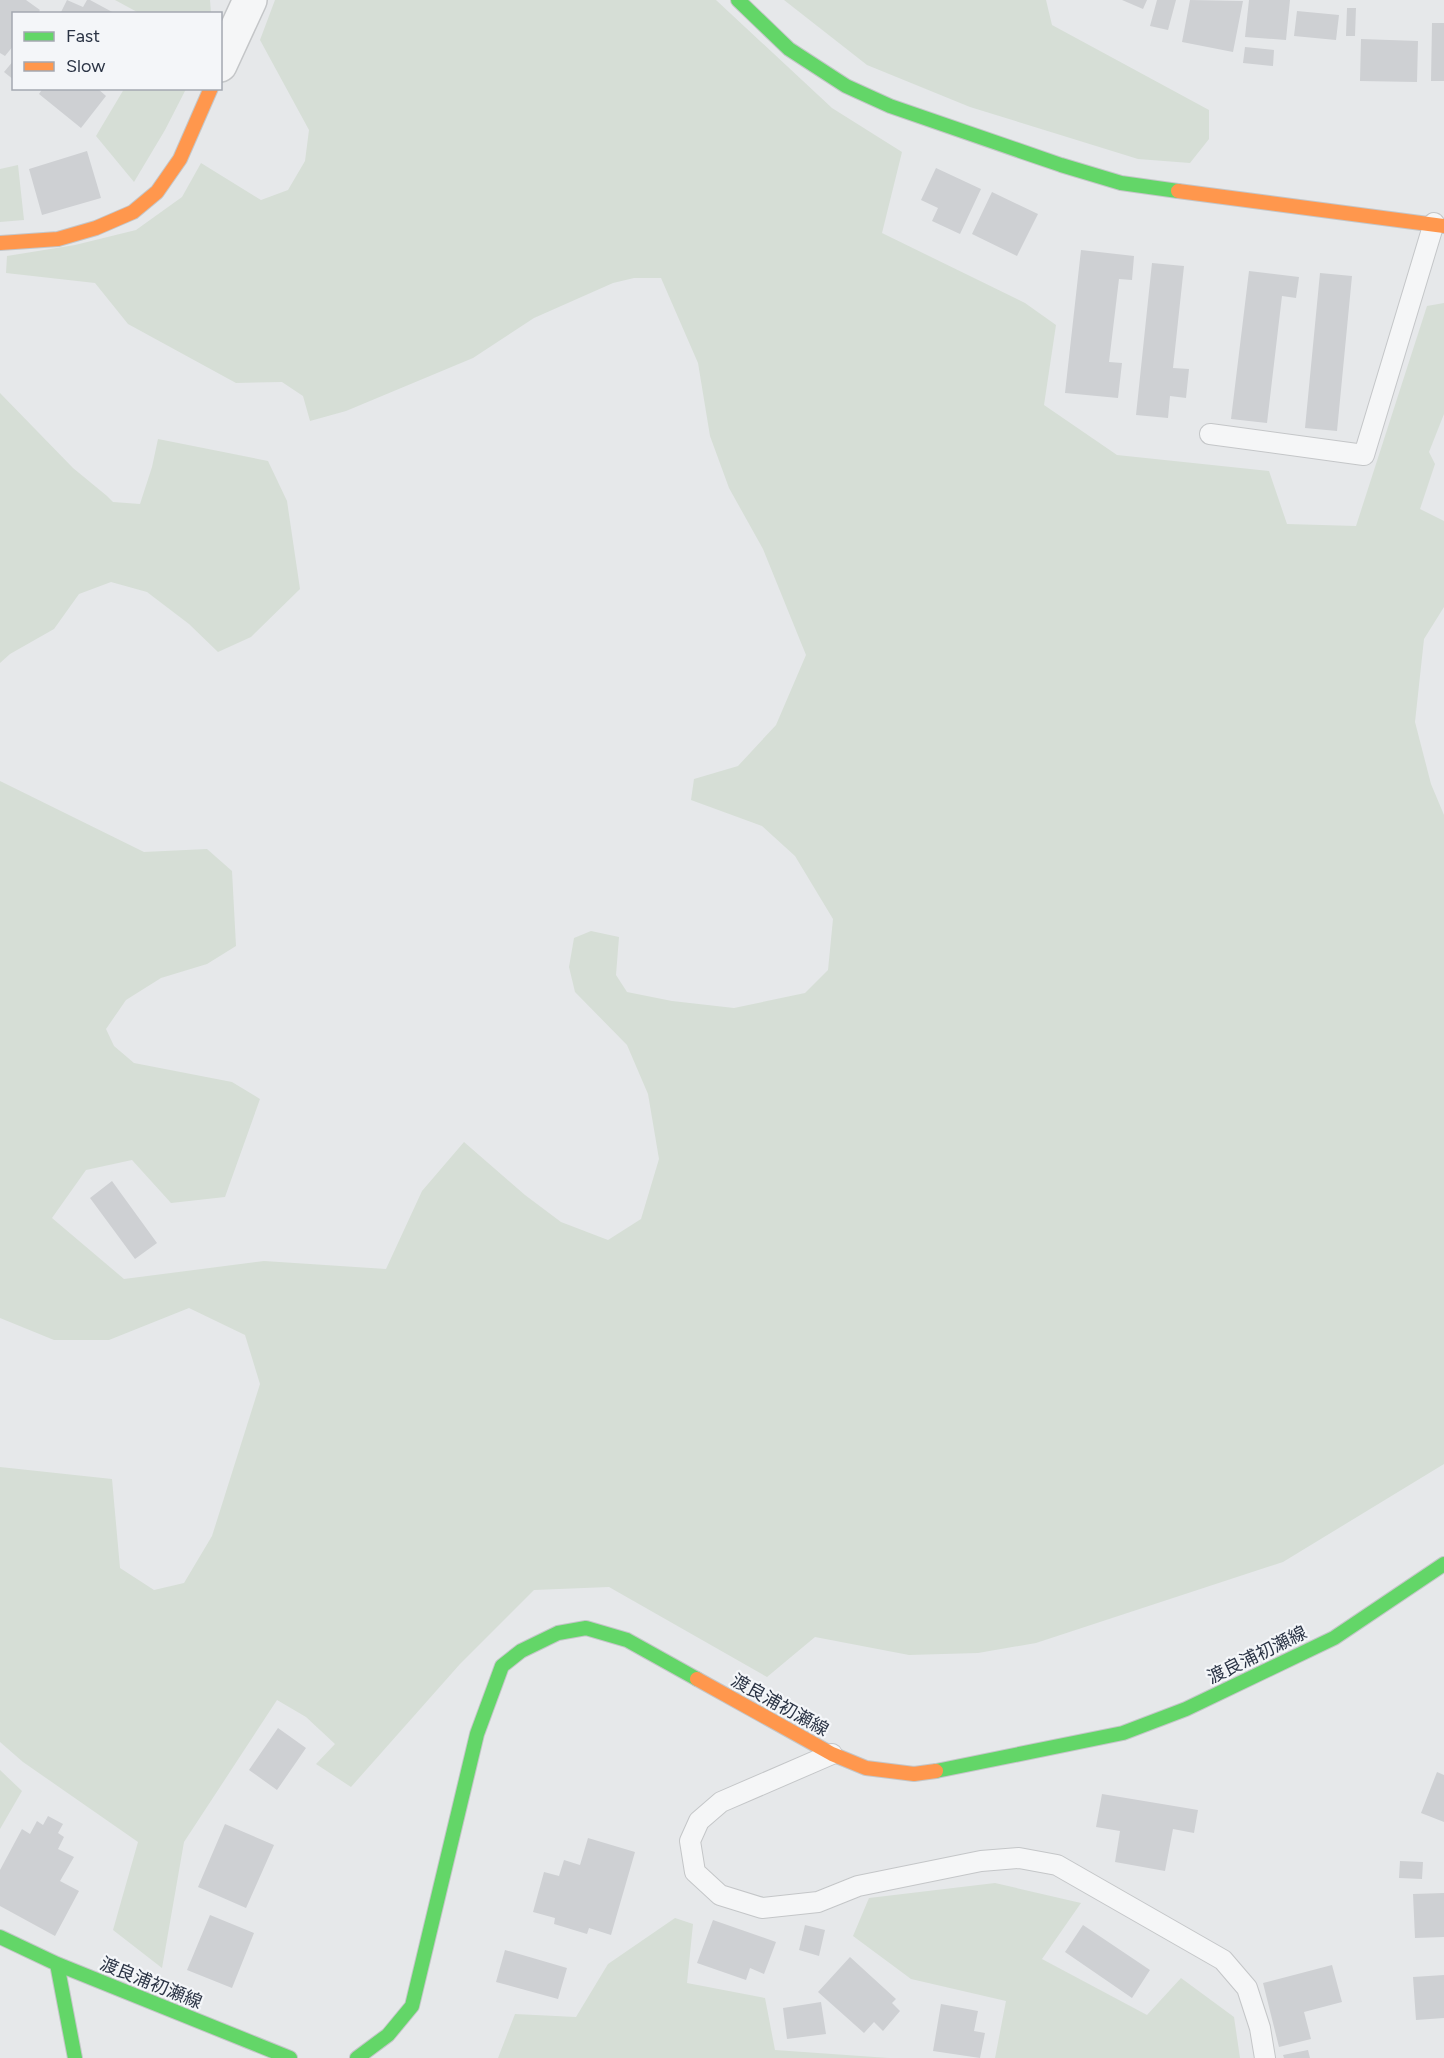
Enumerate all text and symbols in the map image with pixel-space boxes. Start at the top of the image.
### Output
legend [12,12,222,90]
text: Fast [66,25,100,47]
text: Slow [66,55,105,77]
street label: 渡良浦初瀬線 [1204,1621,1310,1689]
street label: 渡良浦初瀬線 [727,1669,833,1741]
street label: 渡良浦初瀬線 [97,1953,205,2013]

